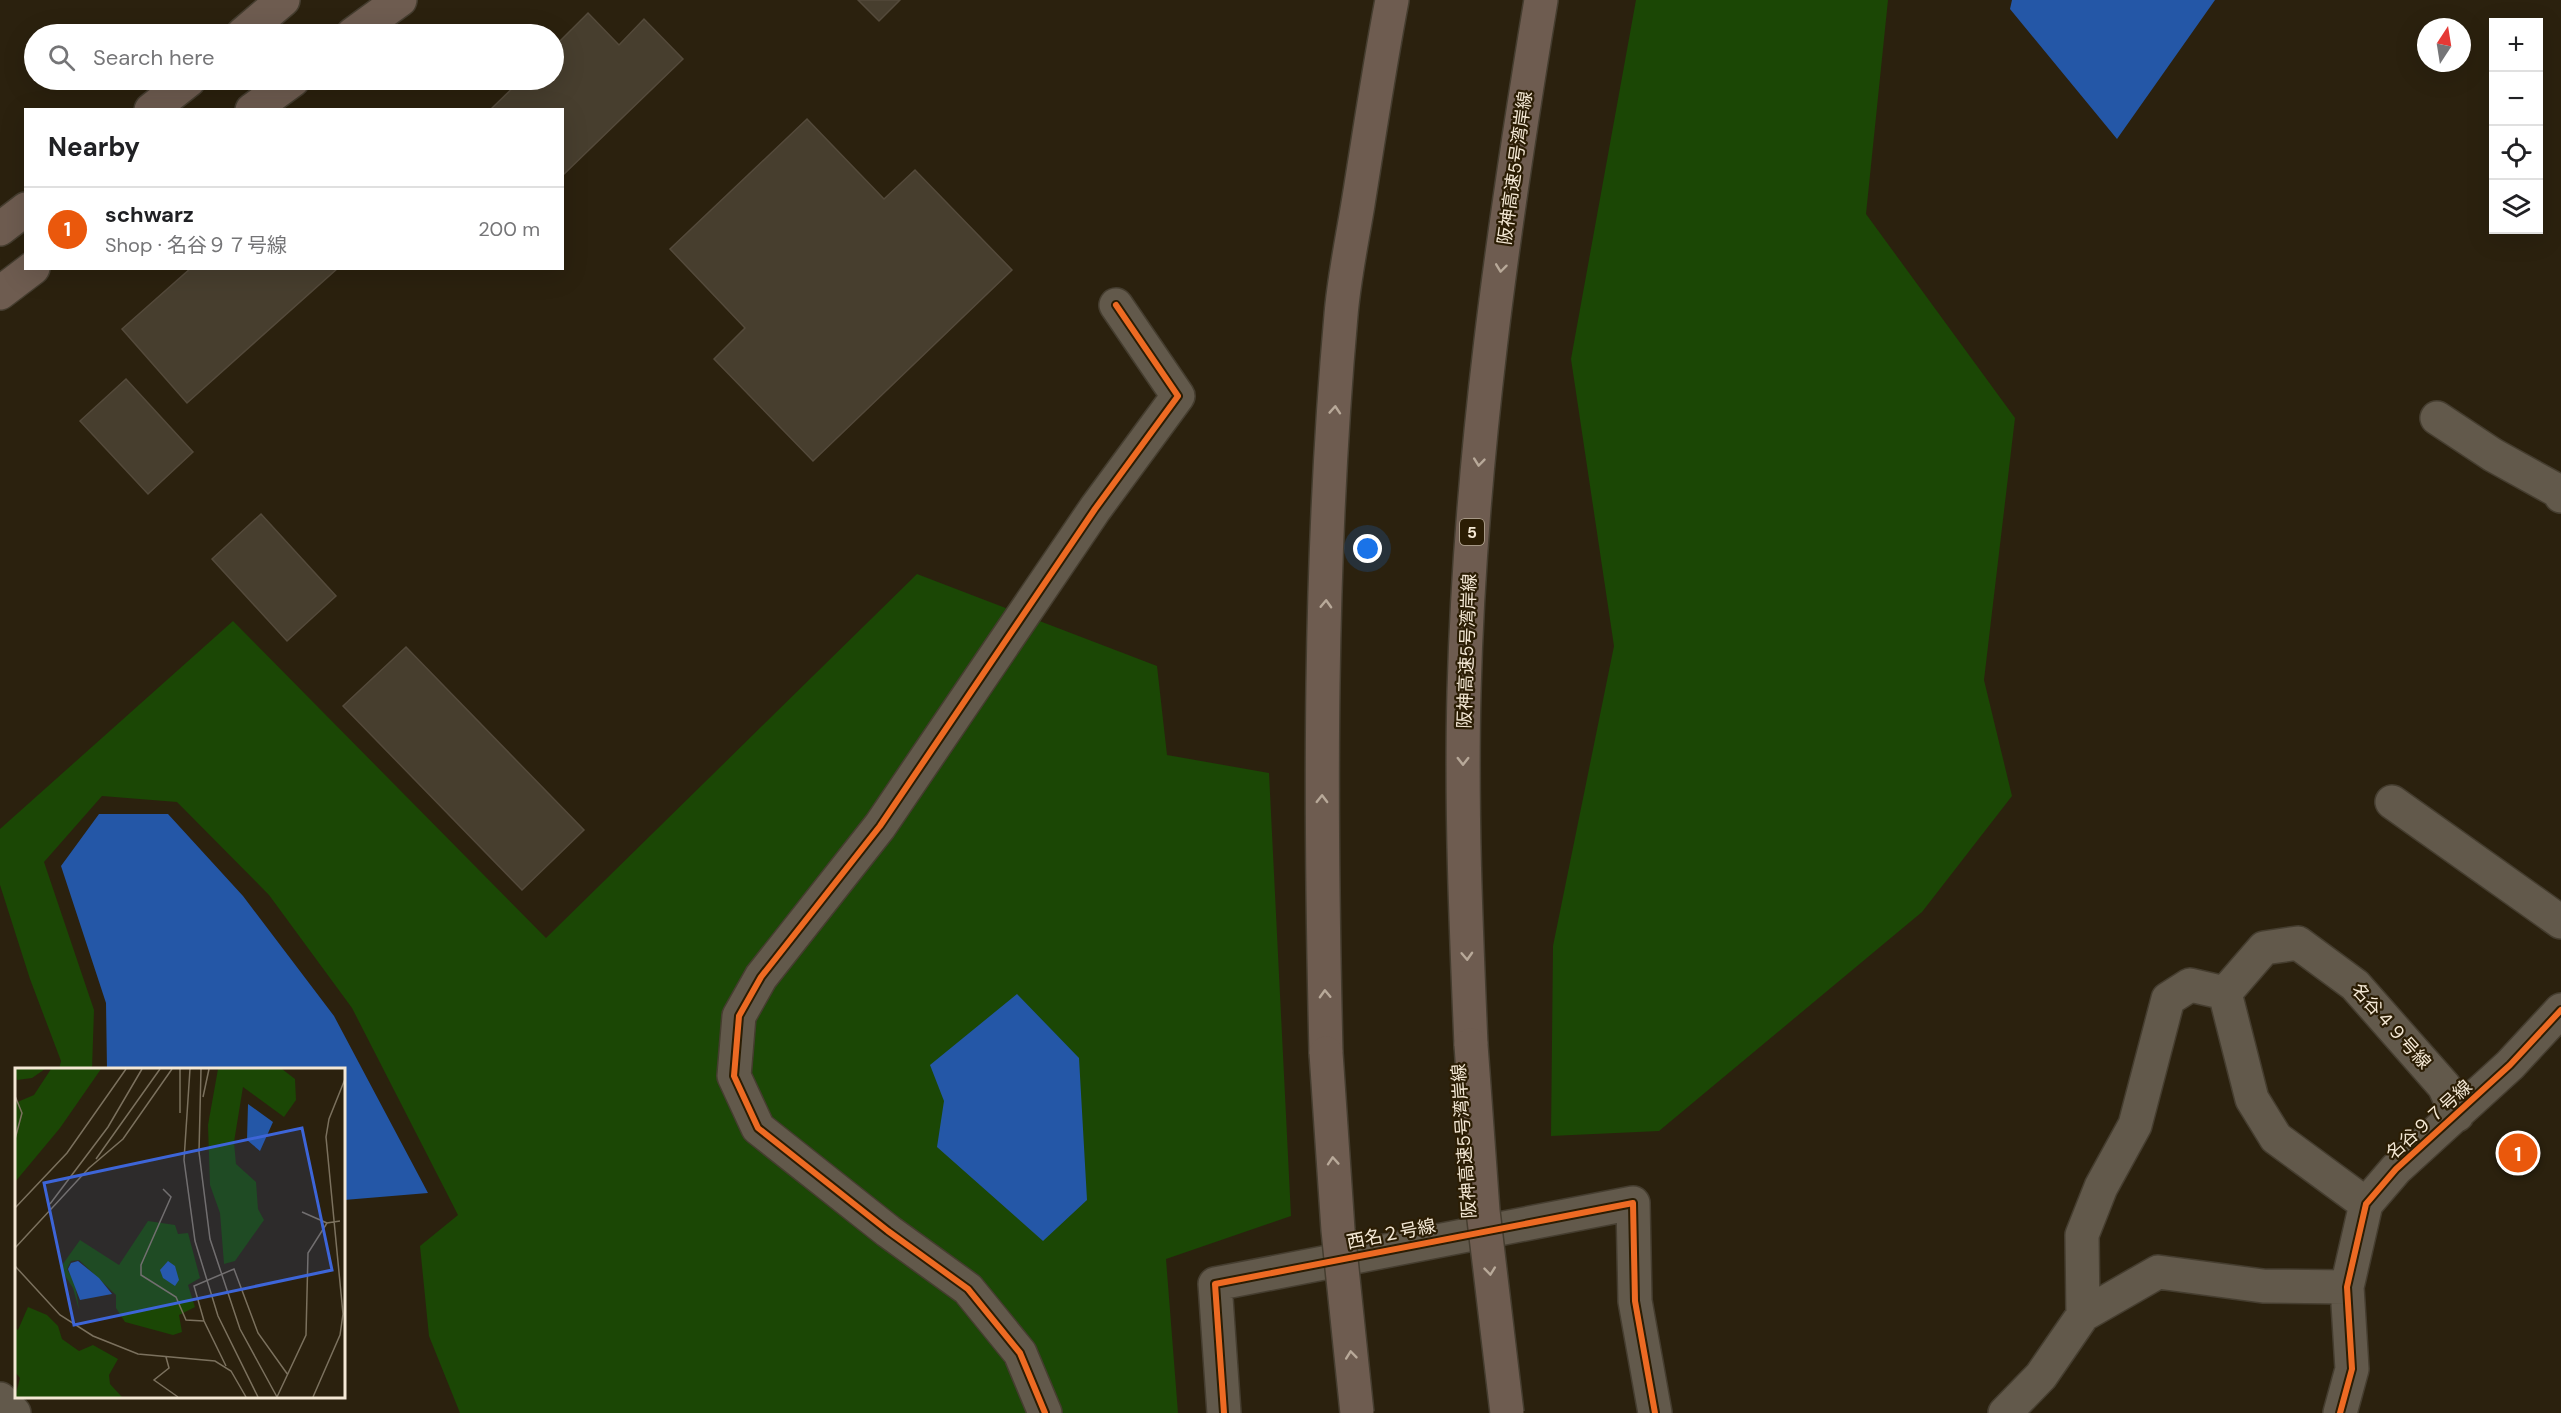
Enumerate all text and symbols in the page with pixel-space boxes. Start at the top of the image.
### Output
north arrow [2417,18,2471,72]
map controls [2489,18,2543,234]
button: + [2489,18,2543,72]
search box [24,24,564,90]
icon: search [45,41,78,74]
text: Search here [93,43,214,72]
button: − [2489,72,2543,126]
street label: 阪神高速5号湾岸線 [1492,90,1538,246]
button: locate [2489,126,2543,180]
text: Nearby [48,130,140,164]
button: layers [2489,180,2543,234]
text: schwarz [105,200,194,229]
text: 1 [64,216,71,242]
text: 200 m [478,216,540,242]
text: Shop · 名谷９７号線 [105,232,287,258]
one-way arrow [1495,264,1508,273]
one-way arrow [1328,405,1341,414]
one-way arrow [1473,457,1486,467]
road number: 5 [1460,519,1484,545]
your location [1353,534,1382,563]
street label: 阪神高速5号湾岸線 [1452,573,1482,729]
one-way arrow [1319,600,1332,609]
one-way arrow [1457,757,1469,766]
one-way arrow [1316,795,1328,804]
one-way arrow [1461,952,1474,961]
street label: 名谷４９号線 [2346,978,2436,1074]
one-way arrow [1318,990,1331,999]
street label: 阪神高速5号湾岸線 [1447,1063,1481,1219]
inset map [15,1068,345,1398]
street label: 名谷９７号線 [2381,1075,2477,1165]
pin: 1 [2498,1130,2538,1176]
one-way arrow [1327,1156,1340,1165]
street label: 西名２号線 [1345,1214,1437,1254]
one-way arrow [1483,1266,1496,1275]
one-way arrow [1345,1350,1358,1359]

